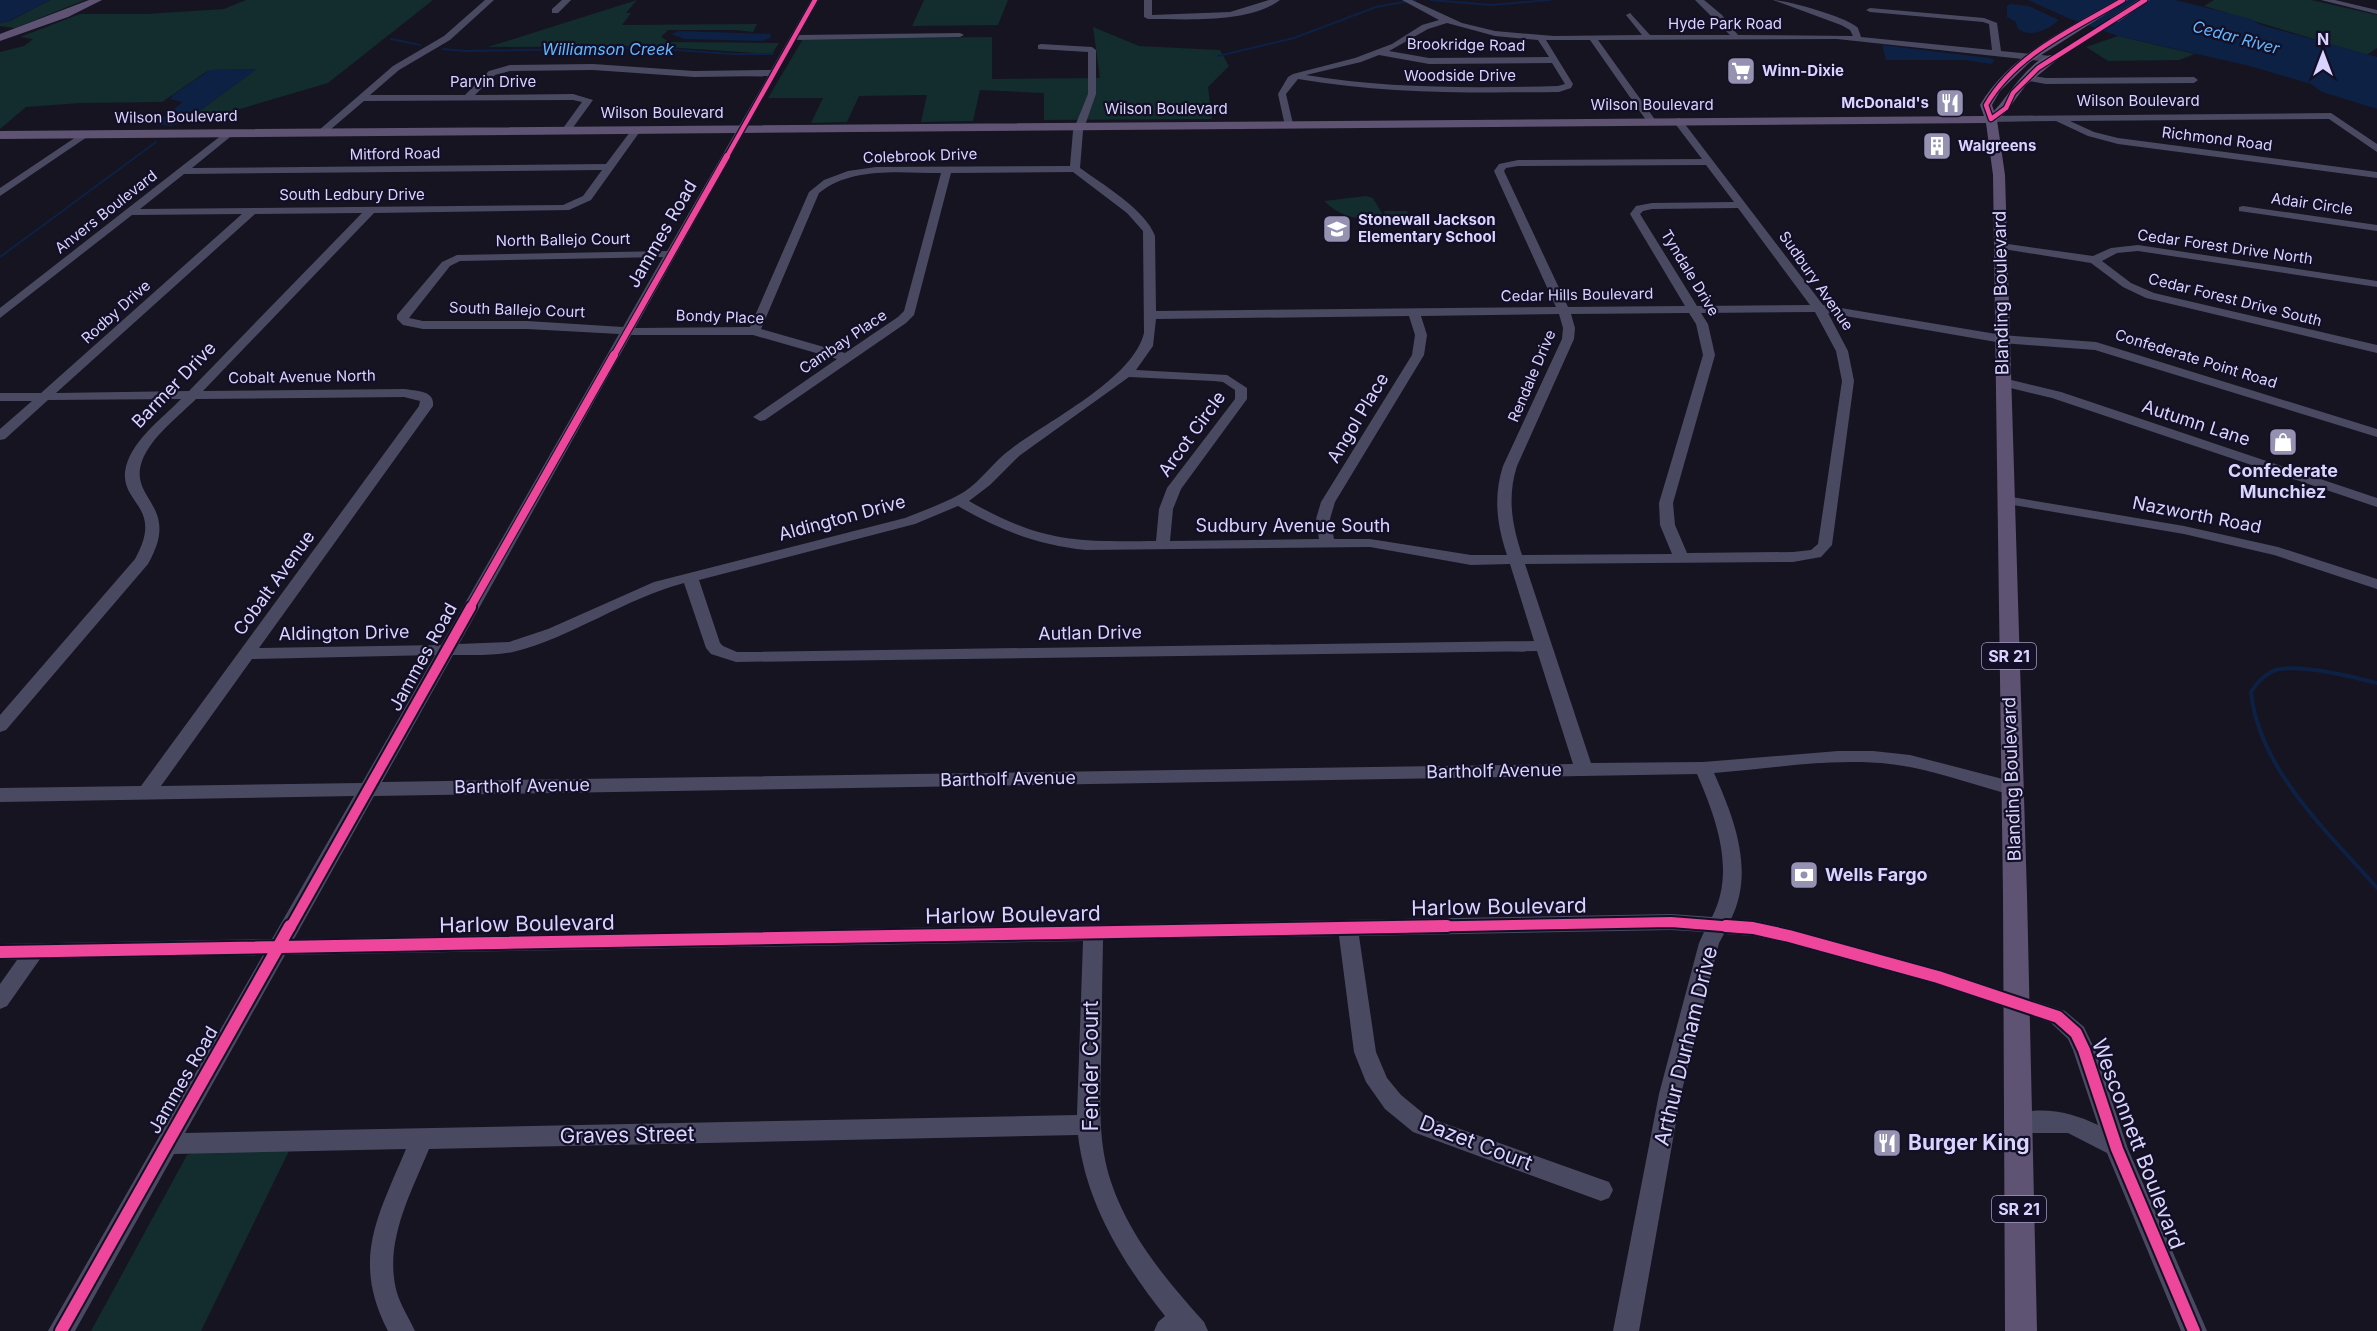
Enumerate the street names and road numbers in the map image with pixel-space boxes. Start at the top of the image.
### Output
street label: Hyde Park Road [1668,14,1782,33]
street label: Brookridge Road [1407,34,1525,55]
street label: Woodside Drive [1404,66,1516,85]
street label: Parvin Drive [450,72,536,91]
street label: Wilson Boulevard [2076,91,2200,110]
street label: Wilson Boulevard [1590,95,1714,114]
street label: Wilson Boulevard [1104,99,1228,118]
street label: Wilson Boulevard [600,103,724,122]
street label: Wilson Boulevard [114,106,238,127]
street label: Richmond Road [2161,122,2273,155]
street label: Mitford Road [349,143,441,164]
street label: Colebrook Drive [862,144,978,167]
street label: Anvers Boulevard [51,166,161,258]
street label: Jammes Road [622,176,701,291]
street label: South Ledbury Drive [279,185,425,204]
street label: Adair Circle [2270,188,2354,219]
street label: Blanding Boulevard [1989,211,2012,375]
street label: Cedar Forest Drive North [2136,225,2314,268]
street label: Tyndale Drive [1657,226,1724,319]
street label: Sudbury Avenue [1775,227,1858,334]
street label: North Ballejo Court [495,229,631,250]
street label: Cedar Forest Drive South [2146,269,2324,330]
street label: Rodby Drive [77,276,154,348]
street label: Cedar Hills Boulevard [1501,284,1653,305]
street label: South Ballejo Court [449,298,585,321]
street label: Bondy Place [675,305,765,328]
street label: Cambay Place [795,305,890,378]
street label: Confederate Point Road [2113,325,2280,392]
street label: Rendale Drive [1504,327,1560,425]
street label: Barmer Drive [127,337,220,432]
street label: Cobalt Avenue North [228,366,376,387]
street label: Angol Place [1323,369,1393,466]
street label: Arcot Circle [1154,387,1229,480]
street label: Autumn Lane [2139,395,2253,450]
street label: Aldington Drive [776,490,908,545]
street label: Nazworth Road [2131,492,2263,537]
street label: Sudbury Avenue South [1196,515,1390,536]
street label: Cobalt Avenue [229,526,319,639]
street label: Jammes Road [384,599,461,715]
street label: Aldington Drive [278,621,410,644]
street label: Autlan Drive [1038,621,1142,644]
road number: SR 21 [1982,643,2036,669]
street label: Blanding Boulevard [1998,697,2025,862]
street label: Bartholf Avenue [1426,759,1562,782]
street label: Bartholf Avenue [940,767,1076,790]
street label: Bartholf Avenue [454,774,590,797]
street label: Harlow Boulevard [1411,892,1587,921]
street label: Harlow Boulevard [925,900,1101,929]
street label: Harlow Boulevard [439,909,615,938]
street label: Arthur Durham Drive [1649,944,1722,1148]
street label: Fender Court [1078,1001,1103,1131]
street label: Jammes Road [143,1022,222,1137]
street label: Wesconnett Boulevard [2087,1035,2190,1253]
street label: Dazet Court [1416,1110,1536,1176]
street label: Graves Street [559,1121,695,1148]
road number: SR 21 [1992,1196,2046,1222]

